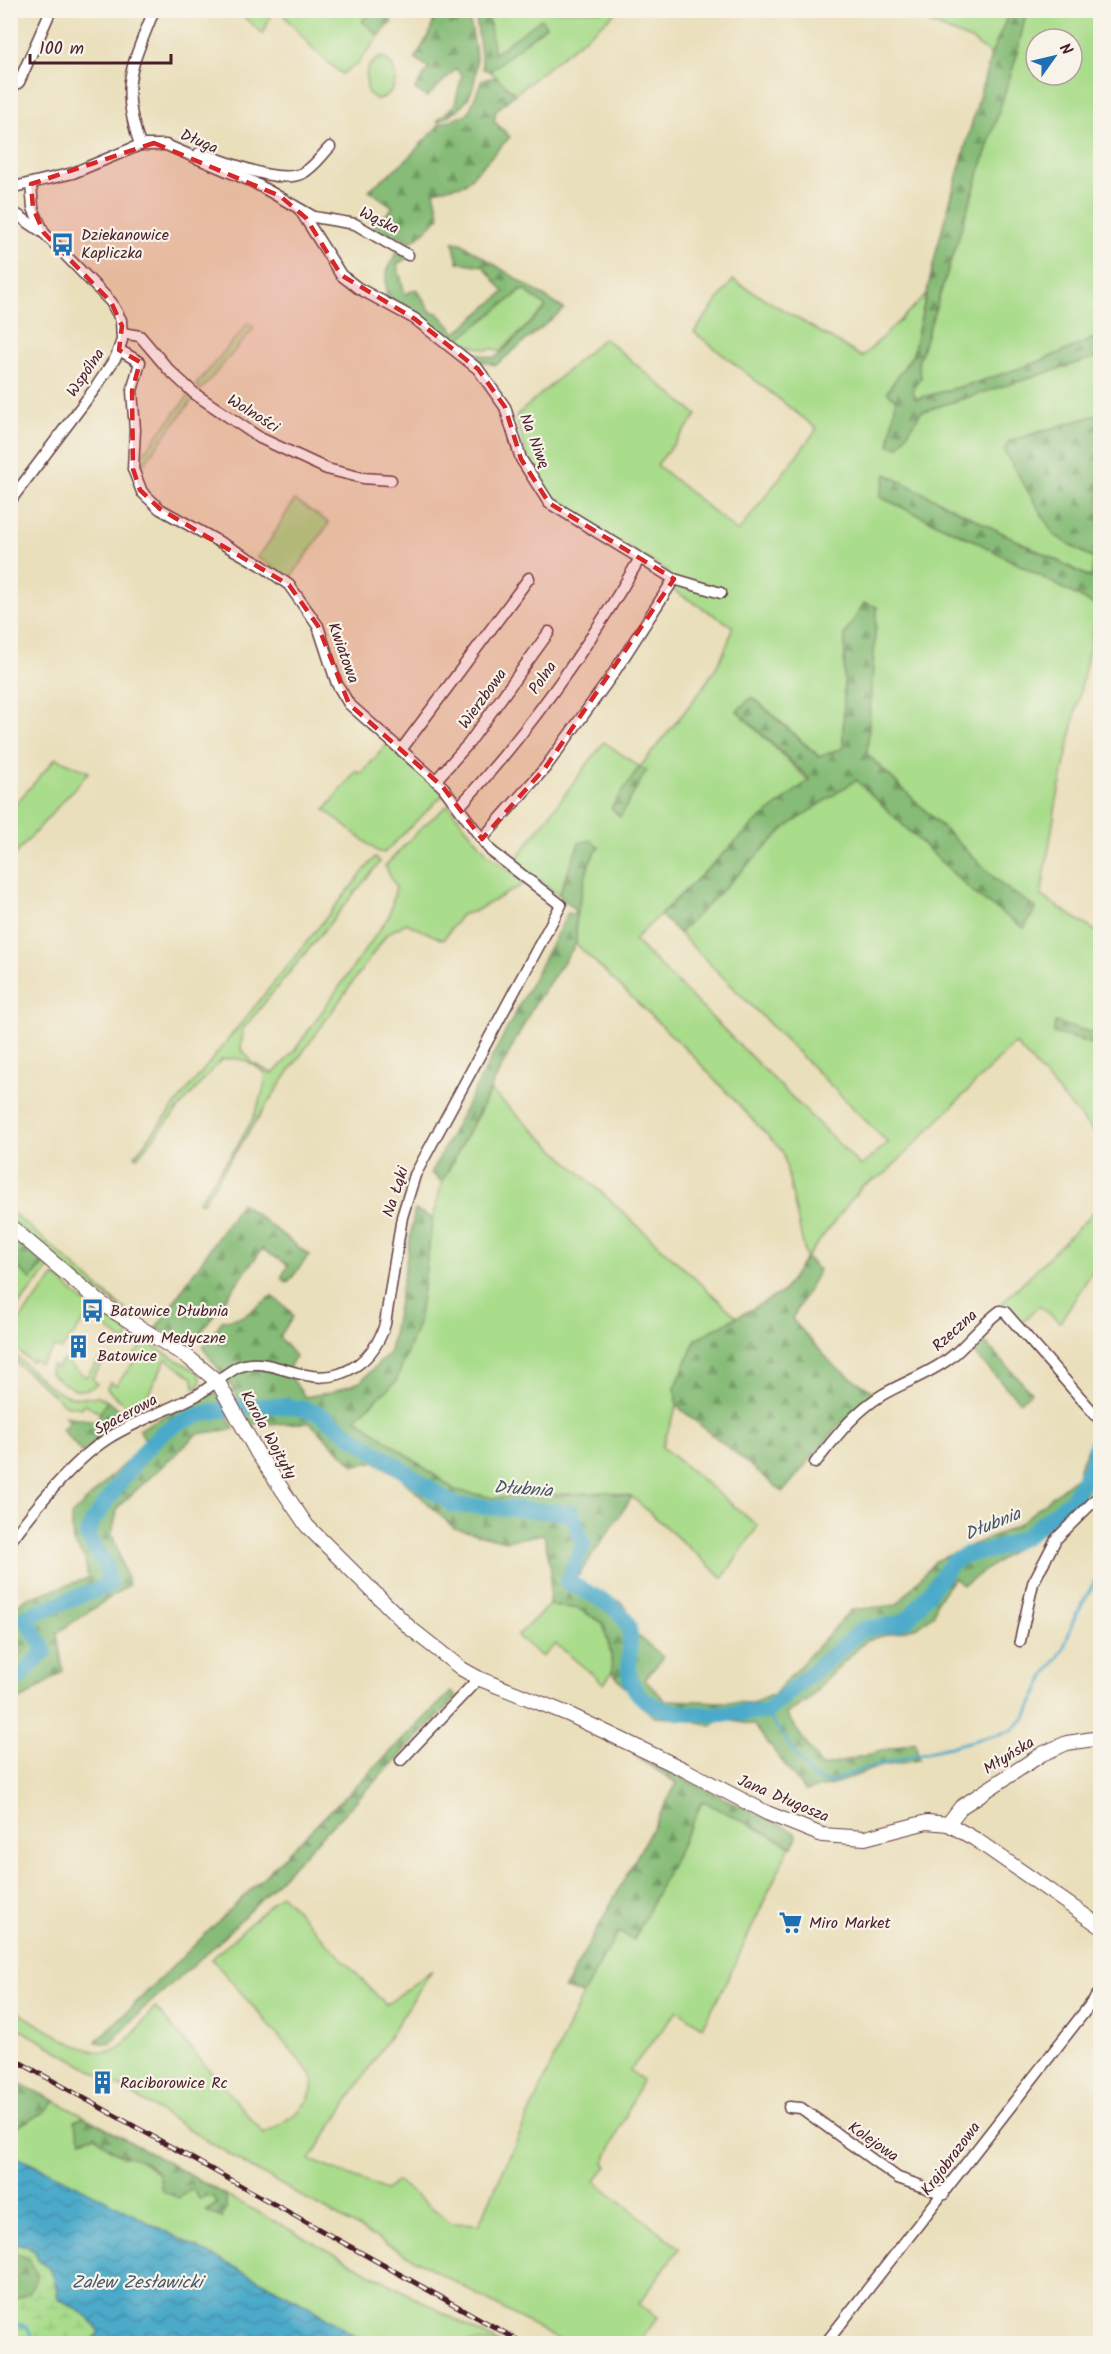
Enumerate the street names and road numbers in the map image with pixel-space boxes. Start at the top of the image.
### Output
street label: Długa [176,123,222,161]
street label: Wąska [355,201,403,241]
street label: Wspólna [60,344,112,402]
street label: Wolności [222,388,285,440]
street label: Na Niwę [512,410,556,472]
street label: Kwiatowa [320,619,366,687]
street label: Polna [522,656,564,700]
street label: Wierzbowa [452,663,514,735]
street label: Na Łąki [376,1162,416,1221]
street label: Rzeczna [927,1304,983,1358]
street label: Karola Wojtyły [233,1386,303,1484]
street label: Spacerowa [90,1388,162,1442]
street label: Młyńska [979,1730,1039,1782]
street label: Jana Długosza [733,1768,833,1830]
street label: Kolejowa [842,2115,904,2169]
street label: Krajobrazowa [915,2117,987,2201]

